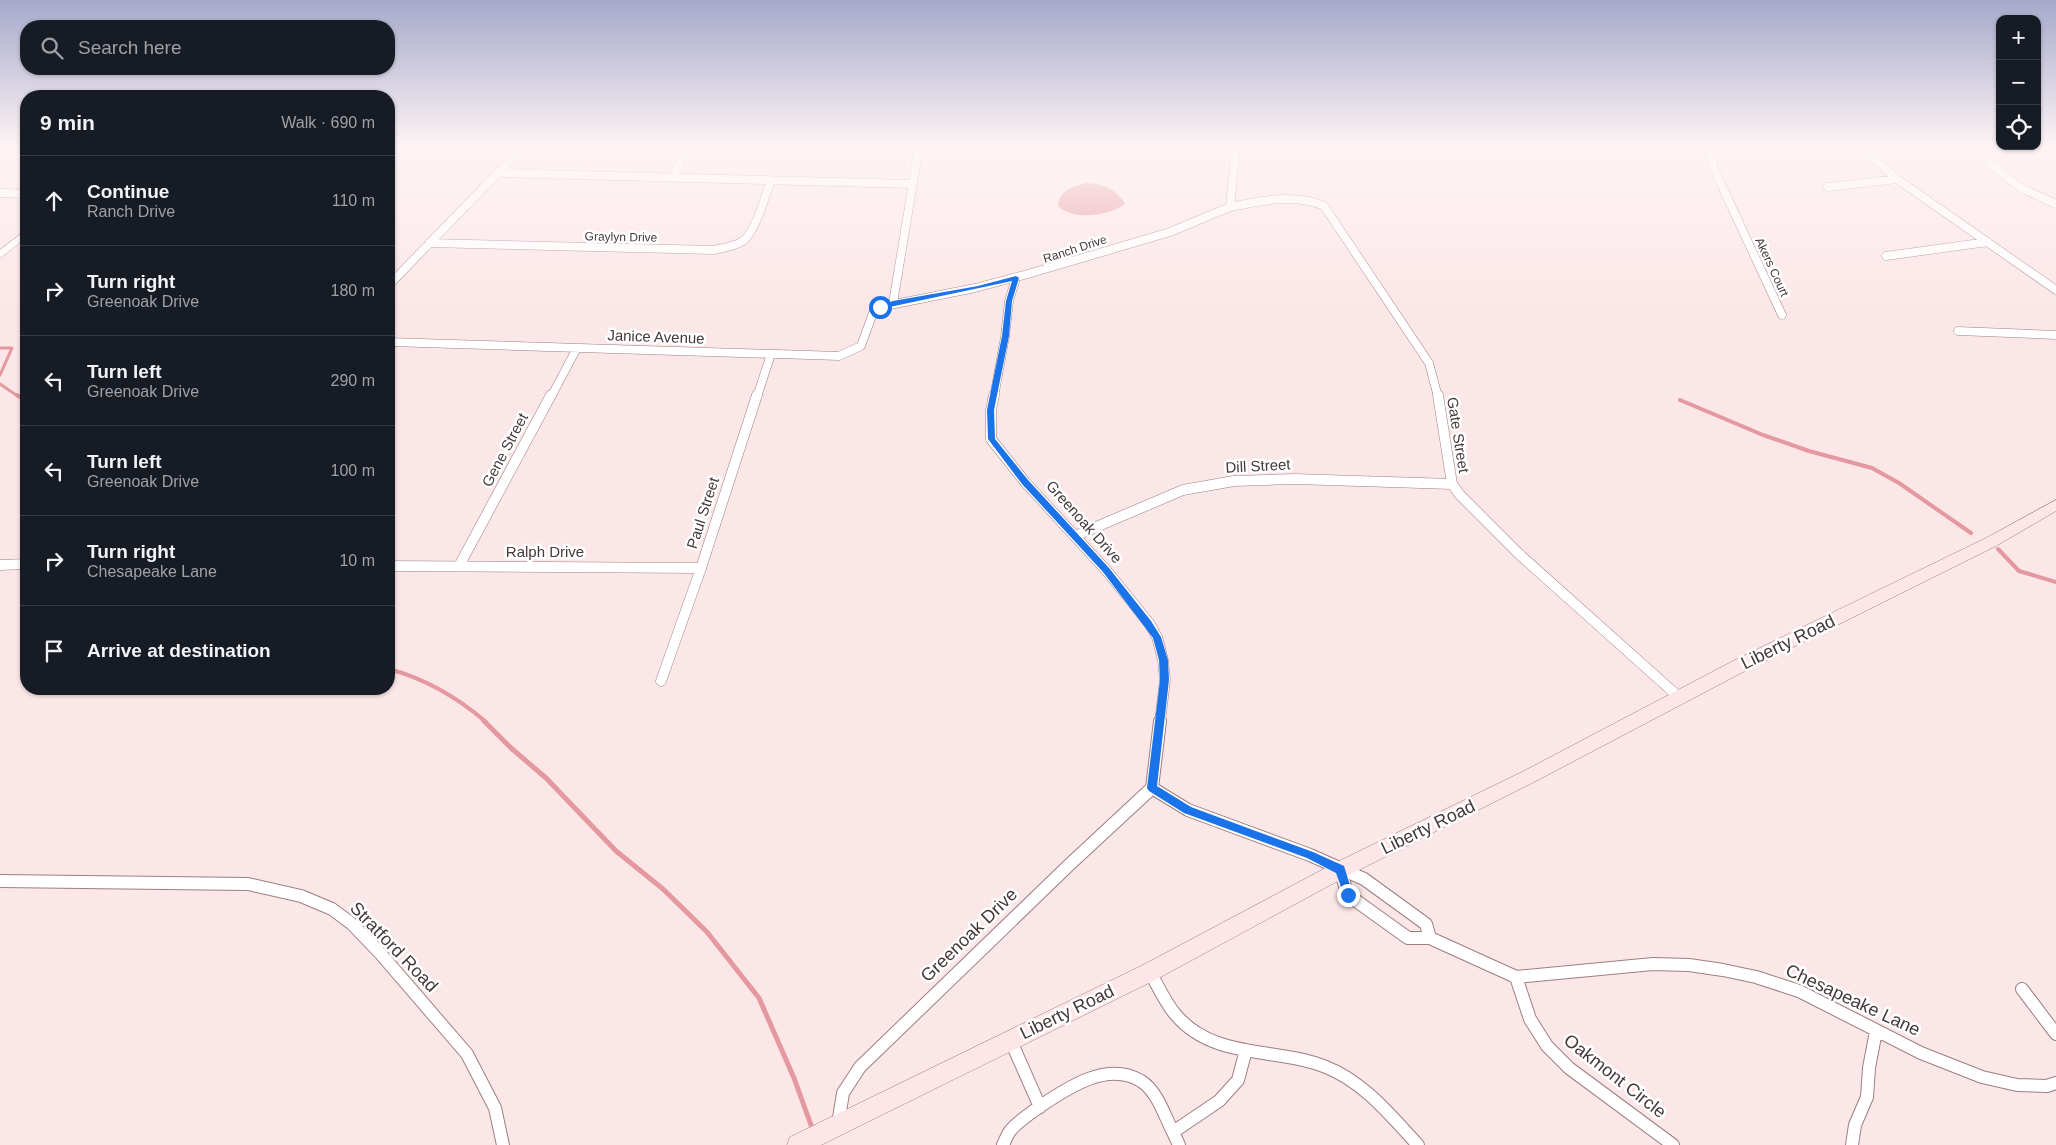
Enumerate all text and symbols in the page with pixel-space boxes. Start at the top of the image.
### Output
map controls [1996,15,2041,150]
button: + [1996,15,2041,60]
search box [20,20,395,75]
icon: search [38,34,66,62]
text: Search here [78,37,182,58]
button: − [1996,60,2041,105]
button: locate [1996,105,2041,150]
text: 9 min [40,111,95,134]
text: Walk · 690 m [281,114,375,131]
text: Continue [87,181,169,202]
icon: ahead [40,187,68,215]
text: 110 m [332,192,375,209]
text: Ranch Drive [87,203,175,220]
street label: Graylyn Drive [585,229,658,245]
street label: Ranch Drive [1041,232,1109,266]
street label: Akers Court [1752,235,1792,299]
text: Turn right [87,271,175,292]
icon: right [40,277,68,305]
text: 180 m [331,282,375,299]
text: Greenoak Drive [87,293,199,310]
route start [869,296,892,319]
street label: Janice Avenue [607,326,705,347]
text: Turn left [87,361,162,382]
icon: left [40,367,68,395]
text: 290 m [331,372,375,389]
text: Greenoak Drive [87,383,199,400]
street label: Gate Street [1444,396,1473,475]
street label: Gene Street [478,409,531,489]
text: Turn left [87,451,162,472]
street label: Dill Street [1225,455,1292,476]
icon: left [40,457,68,485]
text: 100 m [331,462,375,479]
text: Greenoak Drive [87,473,199,490]
street label: Paul Street [683,474,722,551]
street label: Greenoak Drive [1043,477,1126,566]
text: Turn right [87,541,175,562]
street label: Ralph Drive [506,543,584,560]
icon: right [40,547,68,575]
text: 10 m [339,552,375,569]
text: Chesapeake Lane [87,563,217,580]
street label: Liberty Road [1738,611,1838,673]
icon: arrive [40,637,68,665]
text: Arrive at destination [87,640,271,661]
street label: Liberty Road [1378,796,1478,858]
street label: Greenoak Drive [917,884,1021,986]
route end [1337,884,1360,907]
street label: Stratford Road [346,898,442,996]
street label: Chesapeake Lane [1783,960,1923,1040]
street label: Liberty Road [1017,981,1117,1043]
street label: Oakmont Circle [1560,1030,1670,1122]

